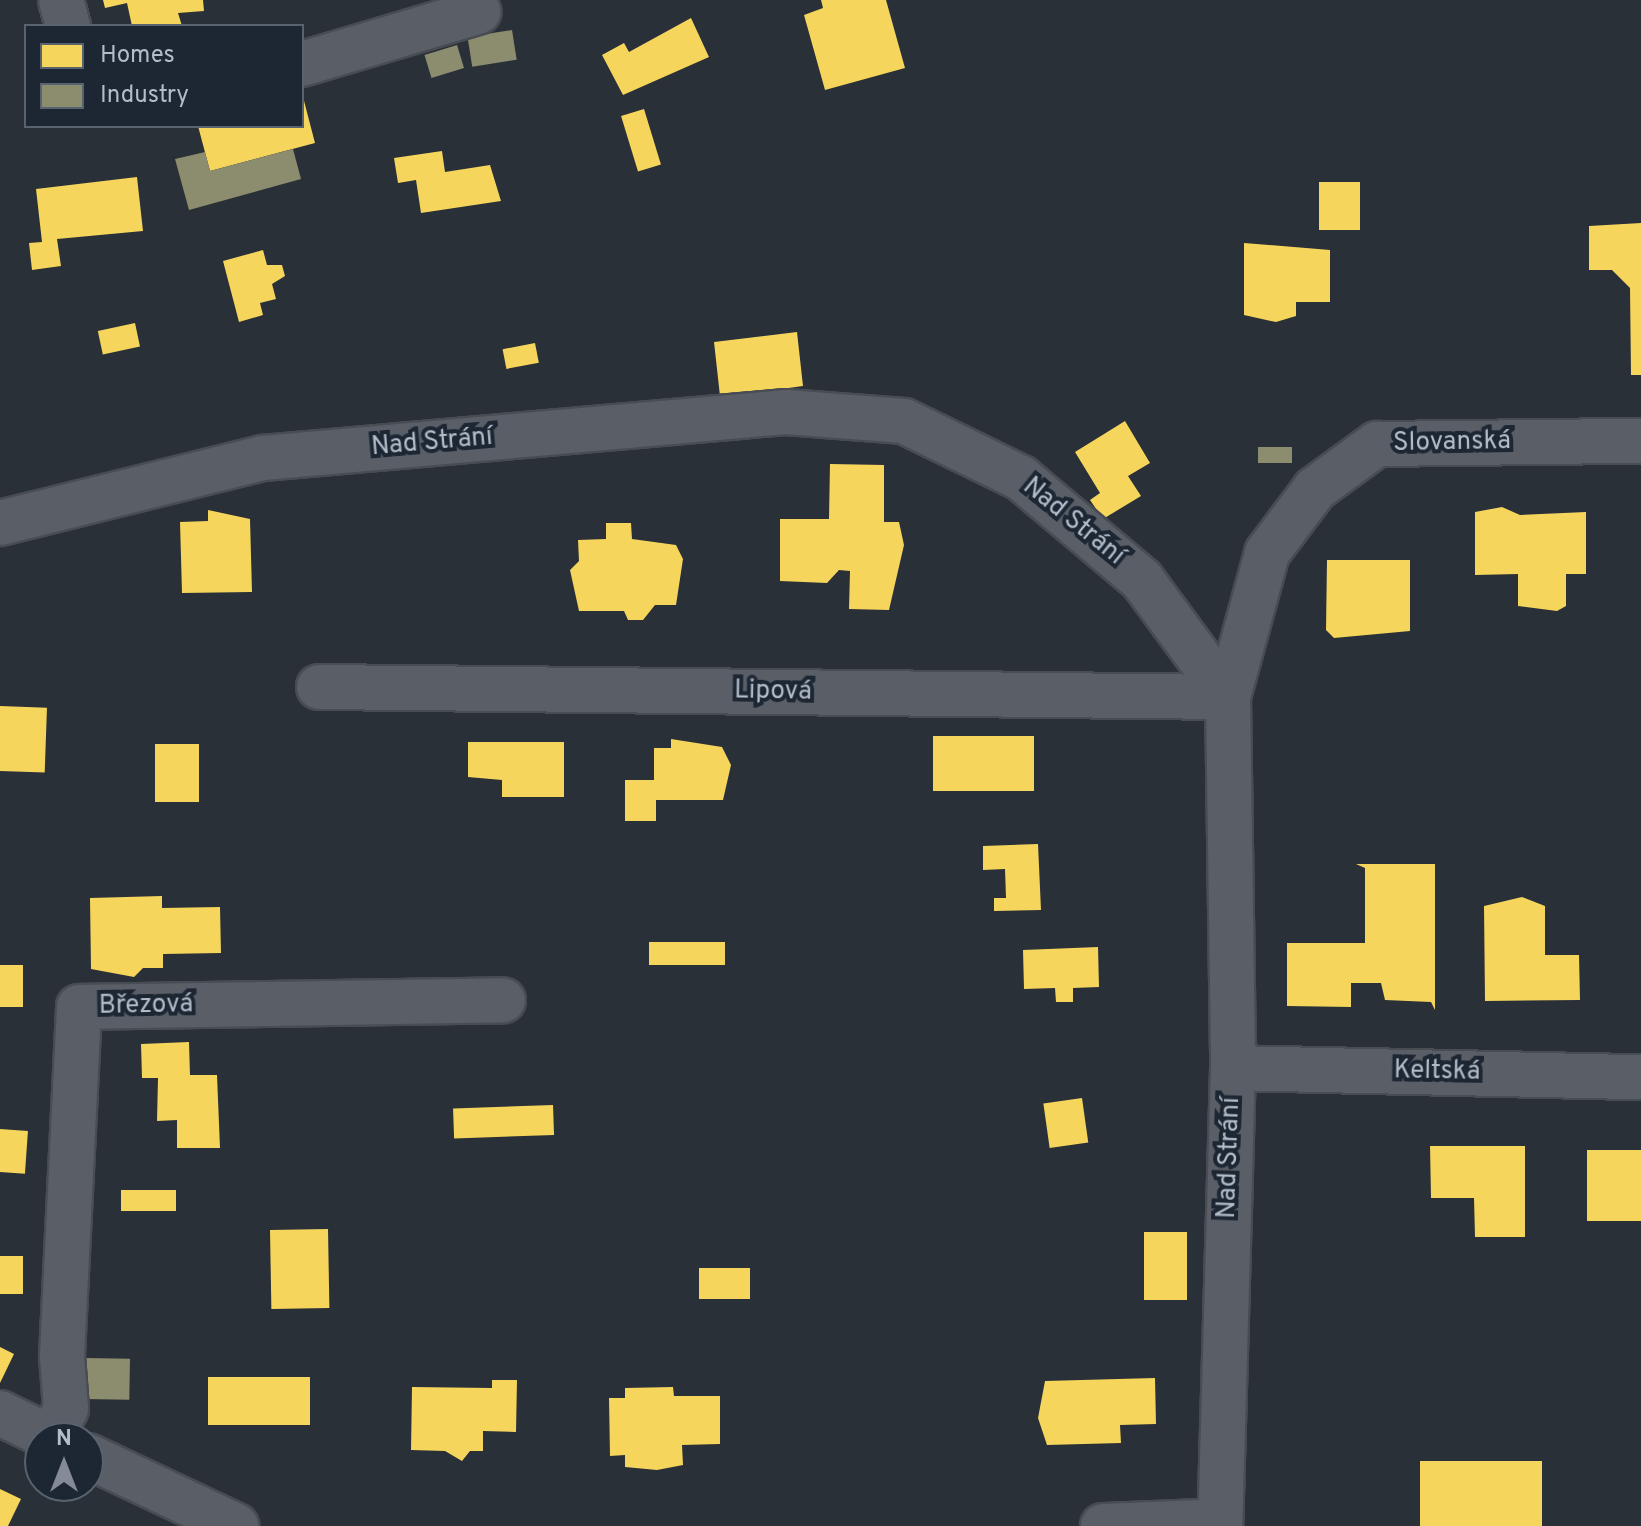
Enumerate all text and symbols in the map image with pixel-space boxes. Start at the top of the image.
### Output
legend [24,24,304,128]
text: Homes [100,41,175,71]
text: Industry [100,81,189,111]
street label: Nad Strání [370,422,494,464]
street label: Slovanská [1393,426,1511,460]
street label: Nad Strání [1016,472,1130,572]
street label: Lipová [734,676,812,708]
street label: Březová [98,990,194,1022]
street label: Keltská [1393,1056,1481,1088]
street label: Nad Strání [1212,1097,1248,1219]
north arrow [24,1422,104,1502]
text: N [56,1426,72,1453]

